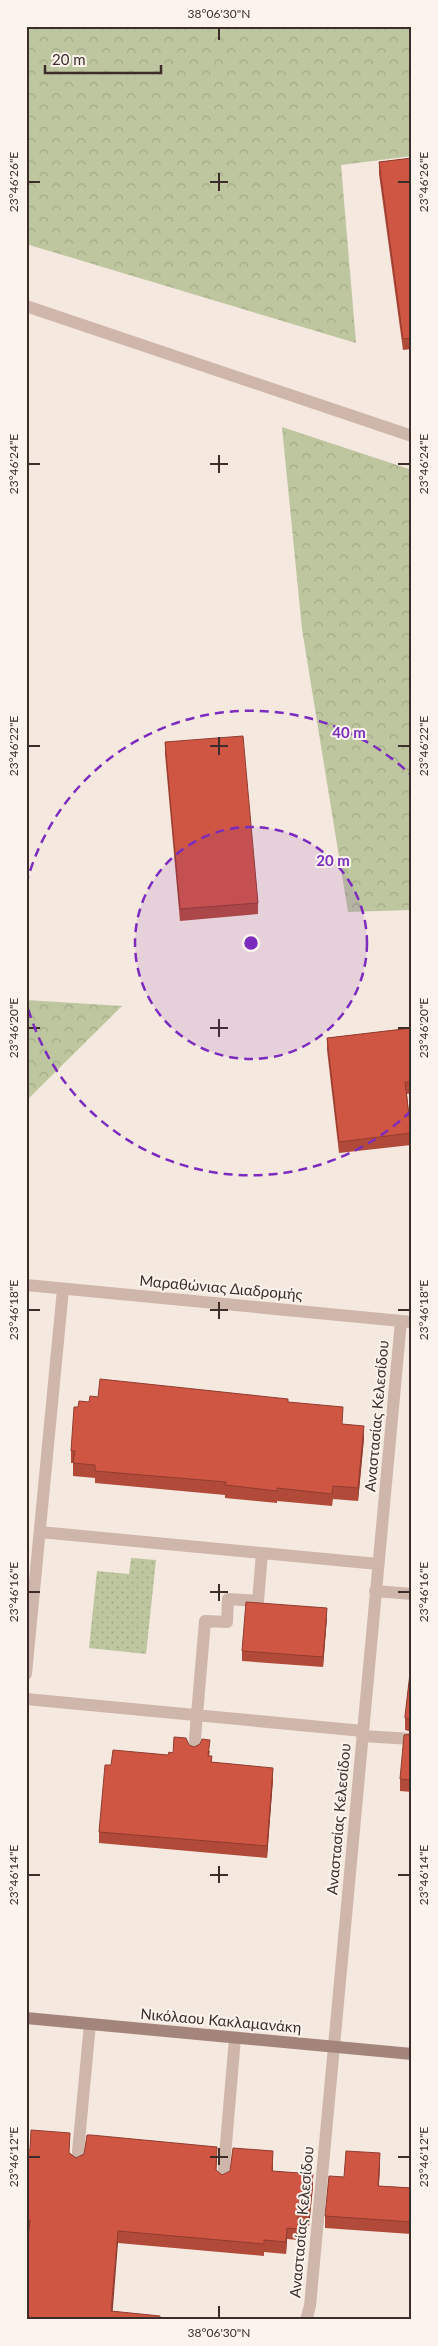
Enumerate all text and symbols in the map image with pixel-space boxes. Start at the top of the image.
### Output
text: 38°06'30"N [188,6,250,21]
scale bar [45,42,161,74]
text: 20 m [52,50,86,68]
text: 23°46'26"E [6,152,21,212]
text: 23°46'26"E [416,152,431,212]
text: 23°46'24"E [6,434,21,494]
text: 23°46'24"E [416,434,431,494]
text: 23°46'22"E [6,716,21,776]
text: 23°46'22"E [416,716,431,776]
text: 40 m [332,723,366,741]
text: 20 m [316,851,350,869]
centre of rings [242,934,260,952]
text: 23°46'20"E [6,998,21,1058]
text: 23°46'20"E [416,998,431,1058]
street label: Μαραθώνιας Διαδρομής [139,1271,303,1303]
text: 23°46'18"E [6,1280,21,1340]
text: 23°46'18"E [416,1280,431,1340]
street label: Αναστασίας Κελεσίδου [360,1339,392,1493]
text: 23°46'16"E [6,1562,21,1622]
text: 23°46'16"E [416,1562,431,1622]
street label: Αναστασίας Κελεσίδου [322,1742,354,1896]
text: 23°46'14"E [6,1845,21,1905]
text: 23°46'14"E [416,1845,431,1905]
street label: Νικόλαου Κακλαμανάκη [140,2004,302,2036]
text: 23°46'12"E [6,2127,21,2187]
text: 23°46'12"E [416,2127,431,2187]
street label: Αναστασίας Κελεσίδου [285,2145,317,2299]
text: 38°06'30"N [188,2325,250,2340]

